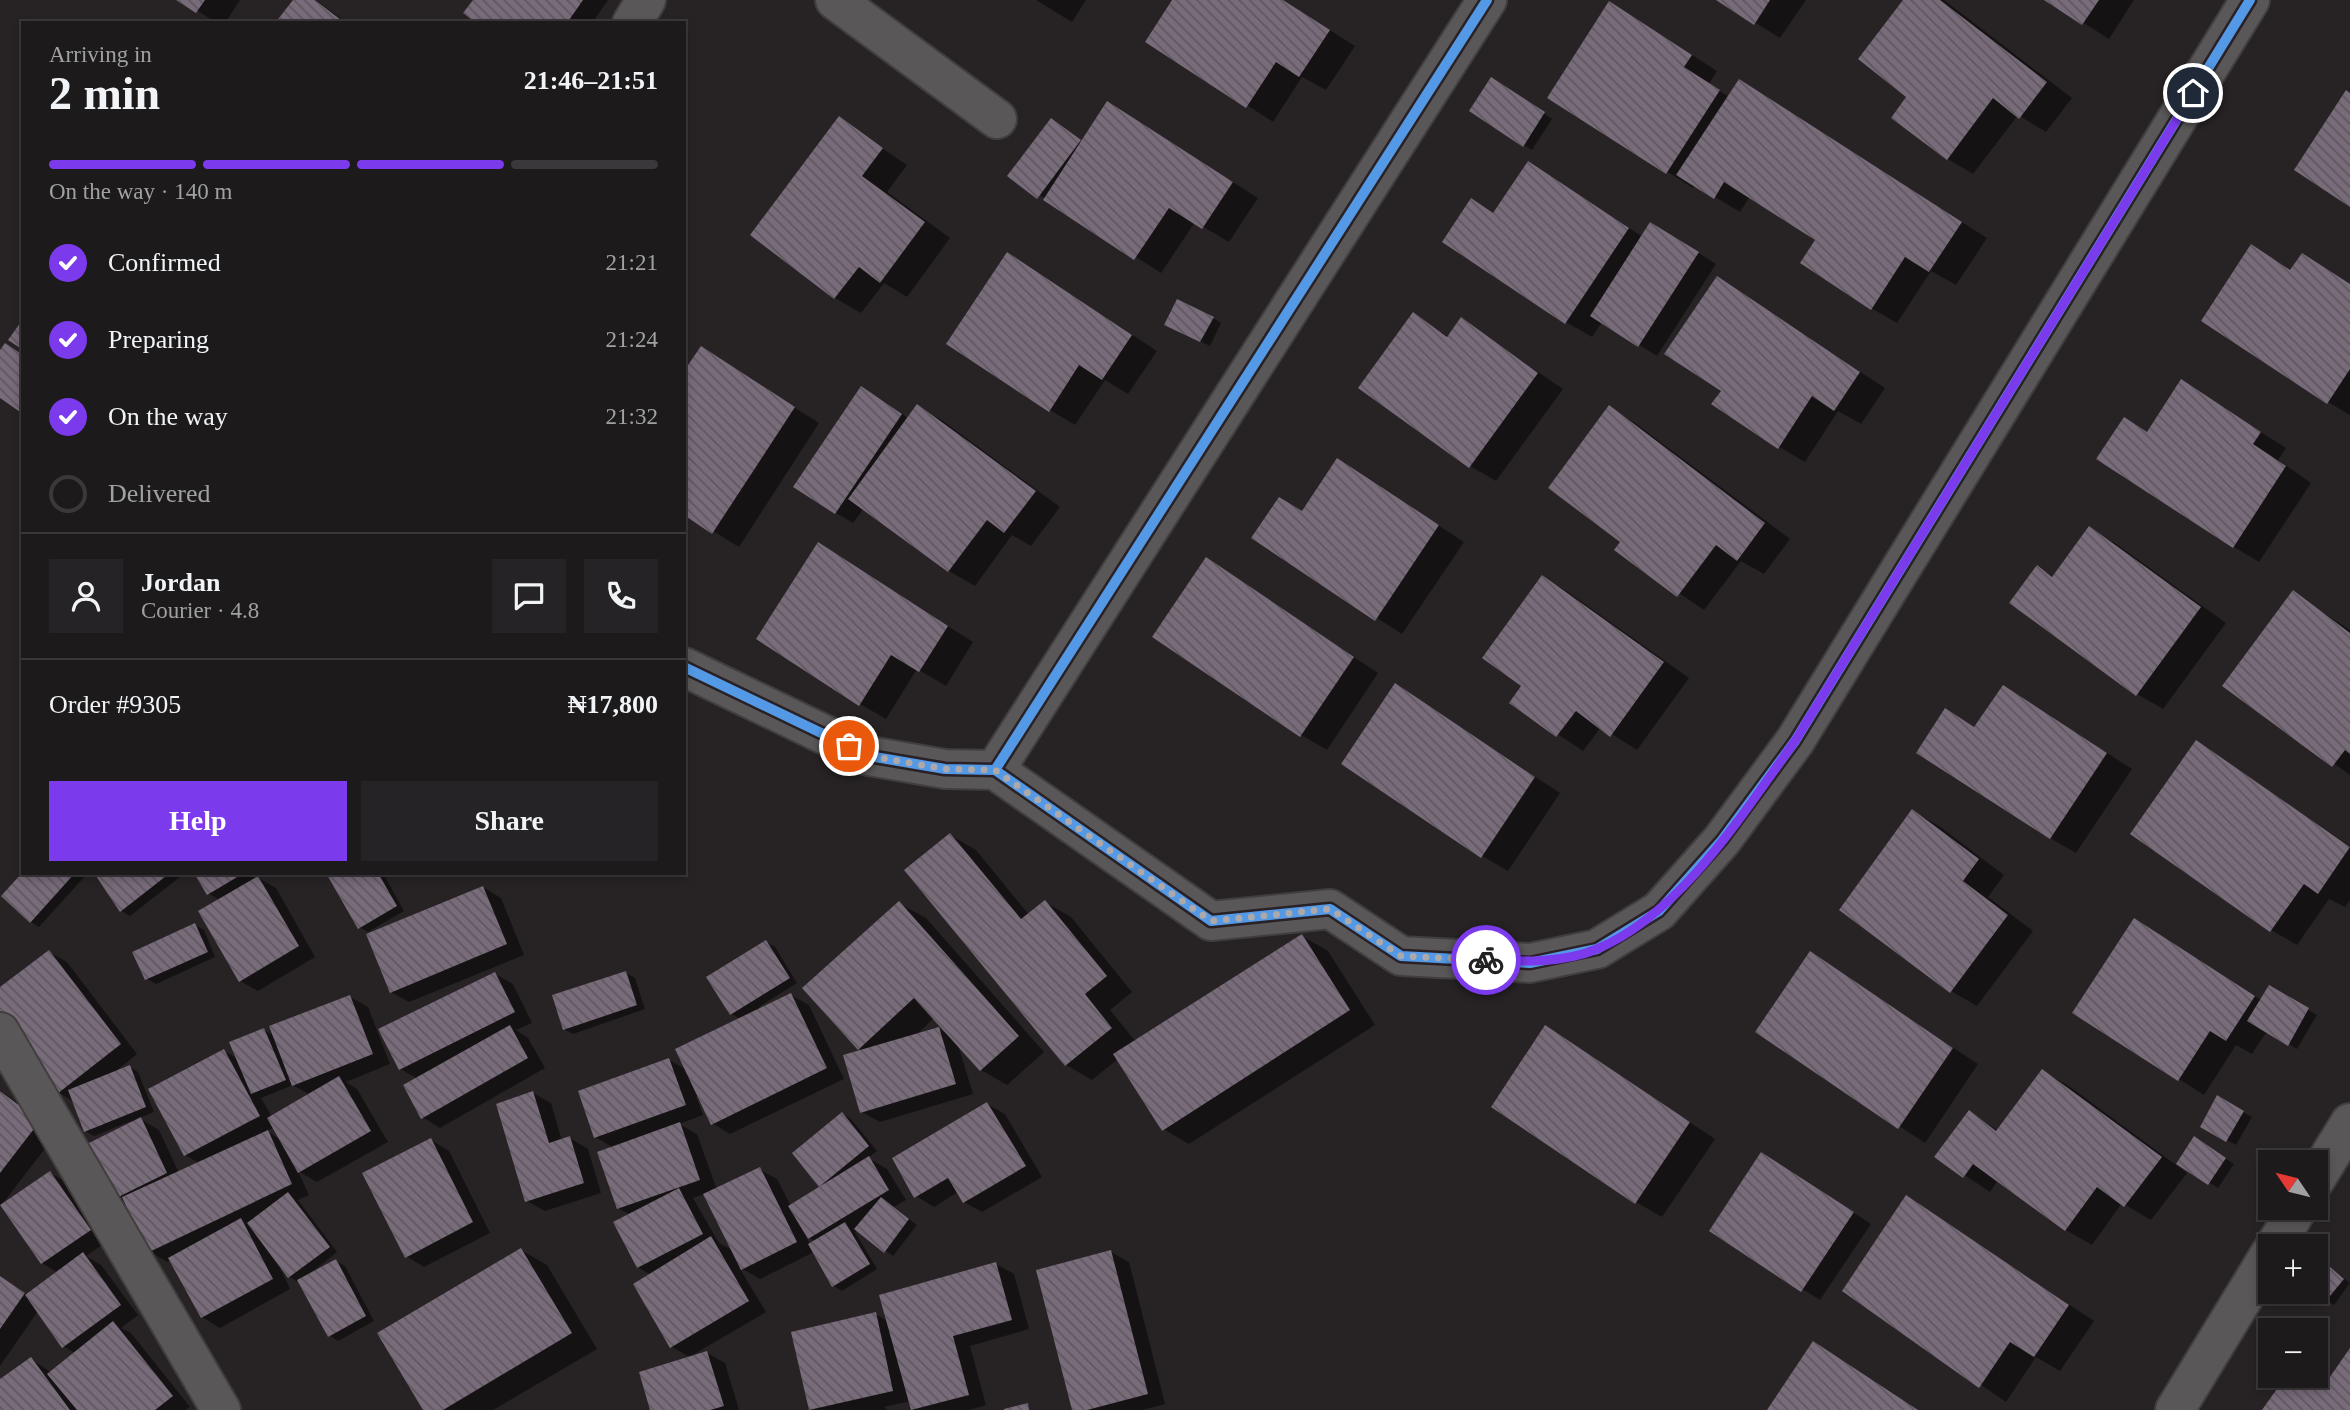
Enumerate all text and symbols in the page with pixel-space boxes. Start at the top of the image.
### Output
text: Arriving in [49,42,152,67]
pin [2163,63,2223,123]
text: 21:46–21:51 [524,66,658,95]
text: 2 min [49,68,160,119]
icon: home [2174,74,2212,112]
text: On the way · 140 m [49,179,232,204]
icon: check [49,244,87,282]
text: Confirmed [108,248,221,277]
text: 21:21 [606,250,658,275]
icon: check [49,321,87,359]
text: Preparing [108,325,209,354]
text: 21:24 [606,327,658,352]
icon: check [49,398,87,436]
text: On the way [108,402,228,431]
text: 21:32 [606,404,658,429]
text: Delivered [108,479,211,508]
button: person [49,559,123,633]
button: chat [492,559,566,633]
button: phone [584,559,658,633]
text: Jordan [141,568,220,597]
text: Courier · 4.8 [141,598,259,623]
text: Order #9305 [49,690,181,719]
text: ₦17,800 [568,690,658,719]
pin [819,716,879,776]
icon: bag [830,727,868,765]
button: Help [49,781,347,861]
button: Share [361,781,658,861]
courier [1451,925,1521,995]
icon: bike [1467,941,1505,979]
north arrow [2258,1150,2328,1220]
map controls [2258,1150,2328,1388]
button: + [2258,1234,2328,1304]
button: − [2258,1318,2328,1388]

